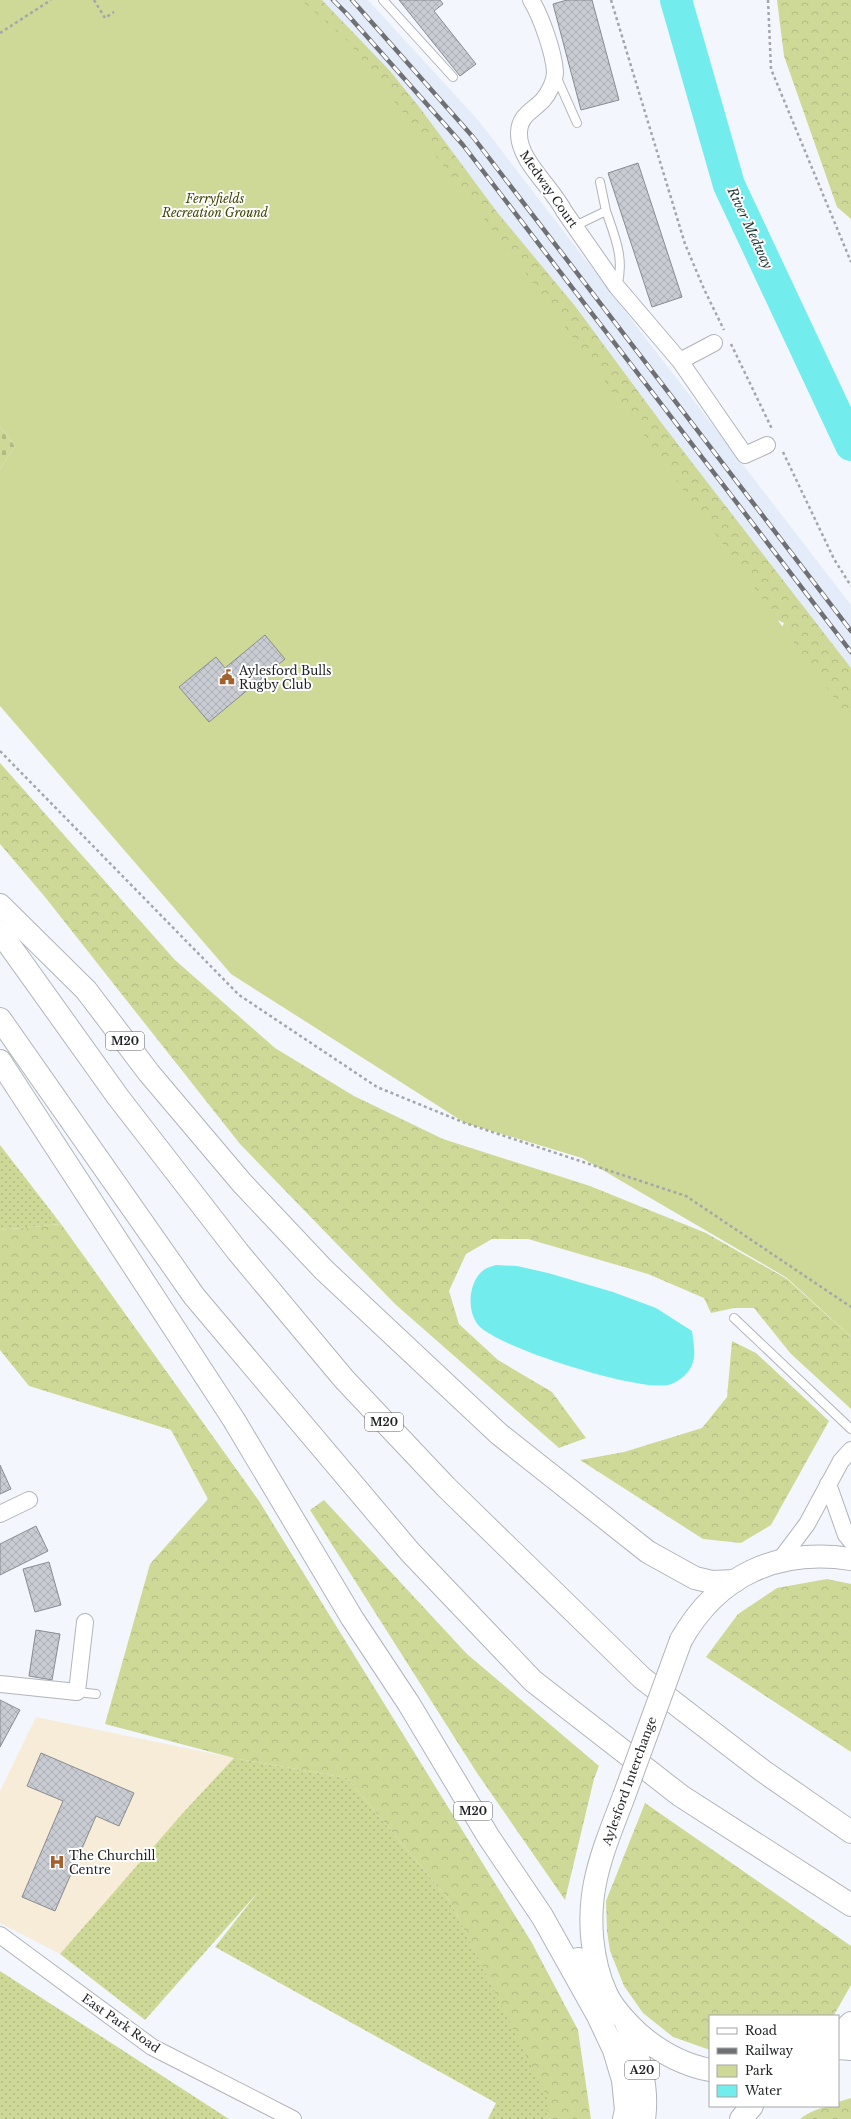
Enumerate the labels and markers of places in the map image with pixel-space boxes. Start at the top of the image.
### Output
place label: Aylesford Bulls Rugby Club [238,663,332,692]
public building icon: Aylesford Bulls Rugby Club [218,668,236,686]
place label: The Churchill Centre [69,1848,155,1877]
hospital icon: The Churchill Centre [48,1853,66,1871]

